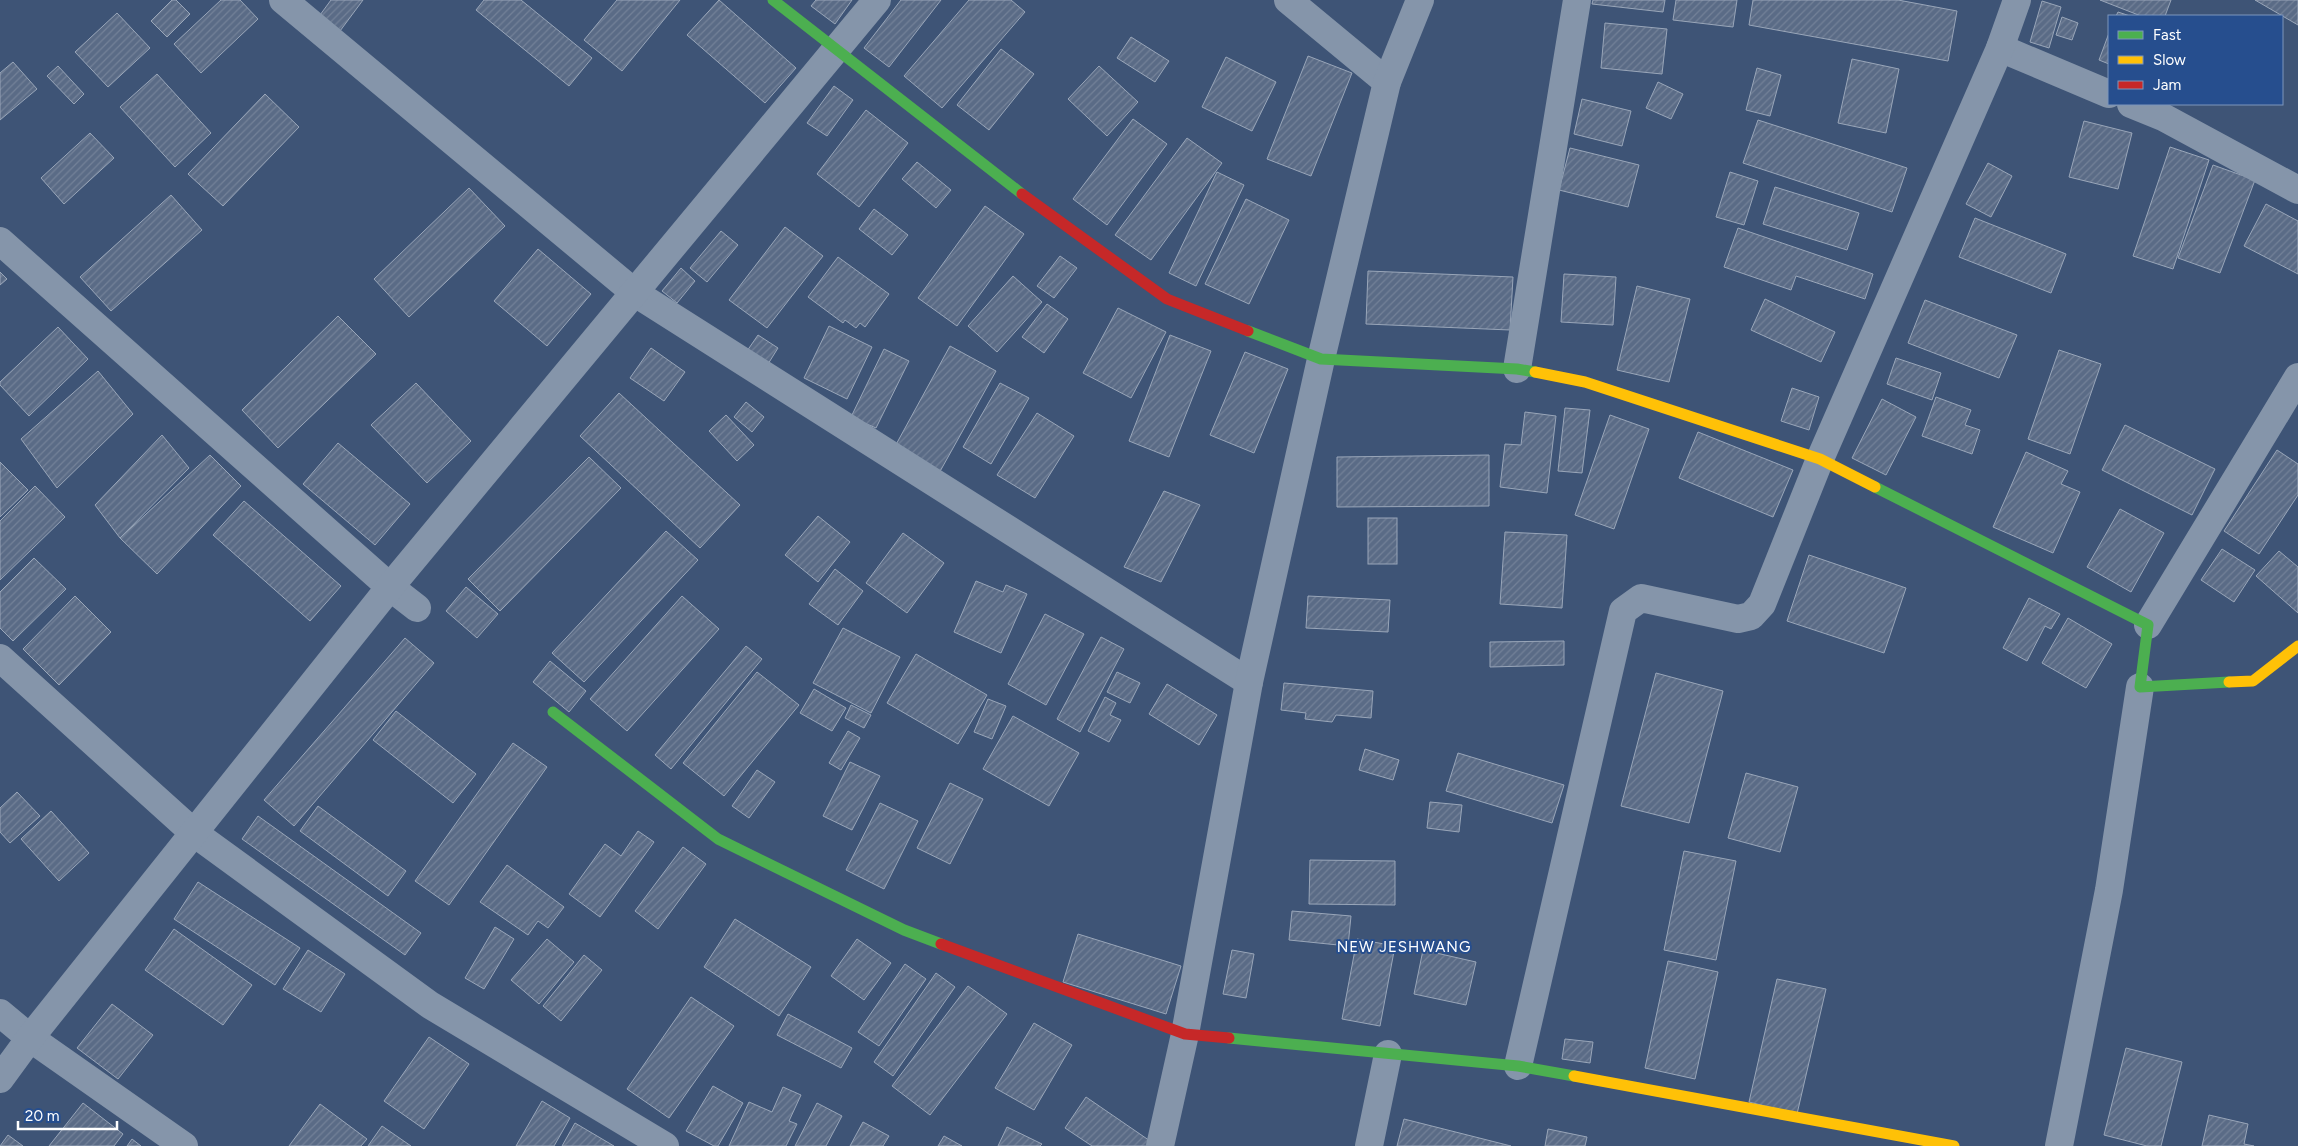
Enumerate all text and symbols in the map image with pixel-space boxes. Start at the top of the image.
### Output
legend [2108,15,2283,105]
text: Fast [2153,26,2182,44]
text: Slow [2153,51,2186,69]
text: Jam [2153,76,2181,94]
district label: NEW JESHWANG [1337,938,1471,956]
scale bar [18,1098,116,1130]
text: 20 m [25,1107,59,1125]

